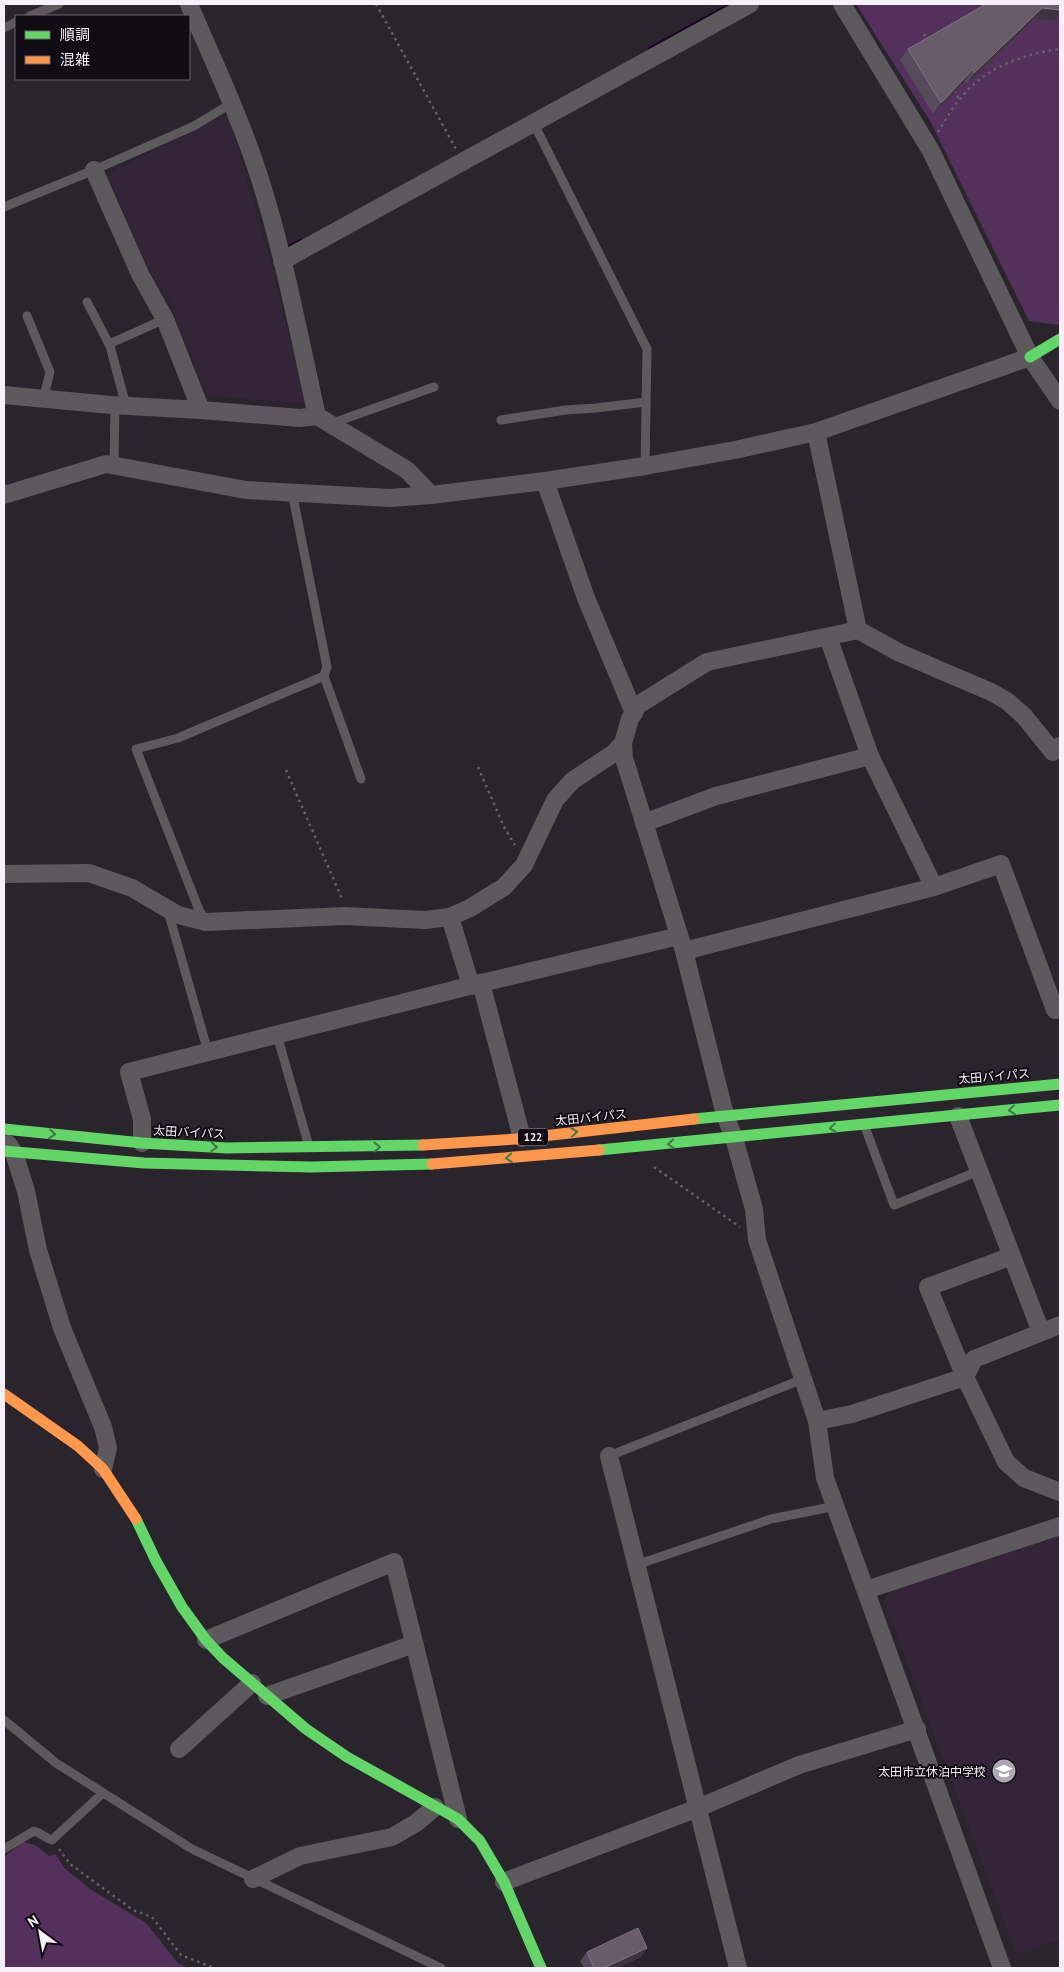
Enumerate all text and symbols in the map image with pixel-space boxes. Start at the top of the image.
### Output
legend [15,15,190,80]
text: 順調 [60,25,90,44]
text: 混雑 [60,50,90,69]
street label: 太田バイパス [958,1065,1030,1087]
one-way arrow [1007,1104,1015,1115]
street label: 太田バイパス [555,1106,627,1128]
one-way arrow [828,1122,836,1133]
street label: 太田バイパス [153,1123,225,1141]
one-way arrow [570,1127,578,1138]
one-way arrow [49,1128,57,1139]
road number: 122 [518,1128,548,1146]
one-way arrow [667,1138,675,1149]
one-way arrow [210,1141,218,1152]
one-way arrow [373,1142,381,1152]
one-way arrow [505,1153,513,1164]
school or university icon: 太田市立休泊中学校 [991,1758,1017,1784]
place label: 太田市立休泊中学校 [878,1764,986,1779]
north arrow [15,1907,65,1957]
text: N [24,1911,42,1931]

